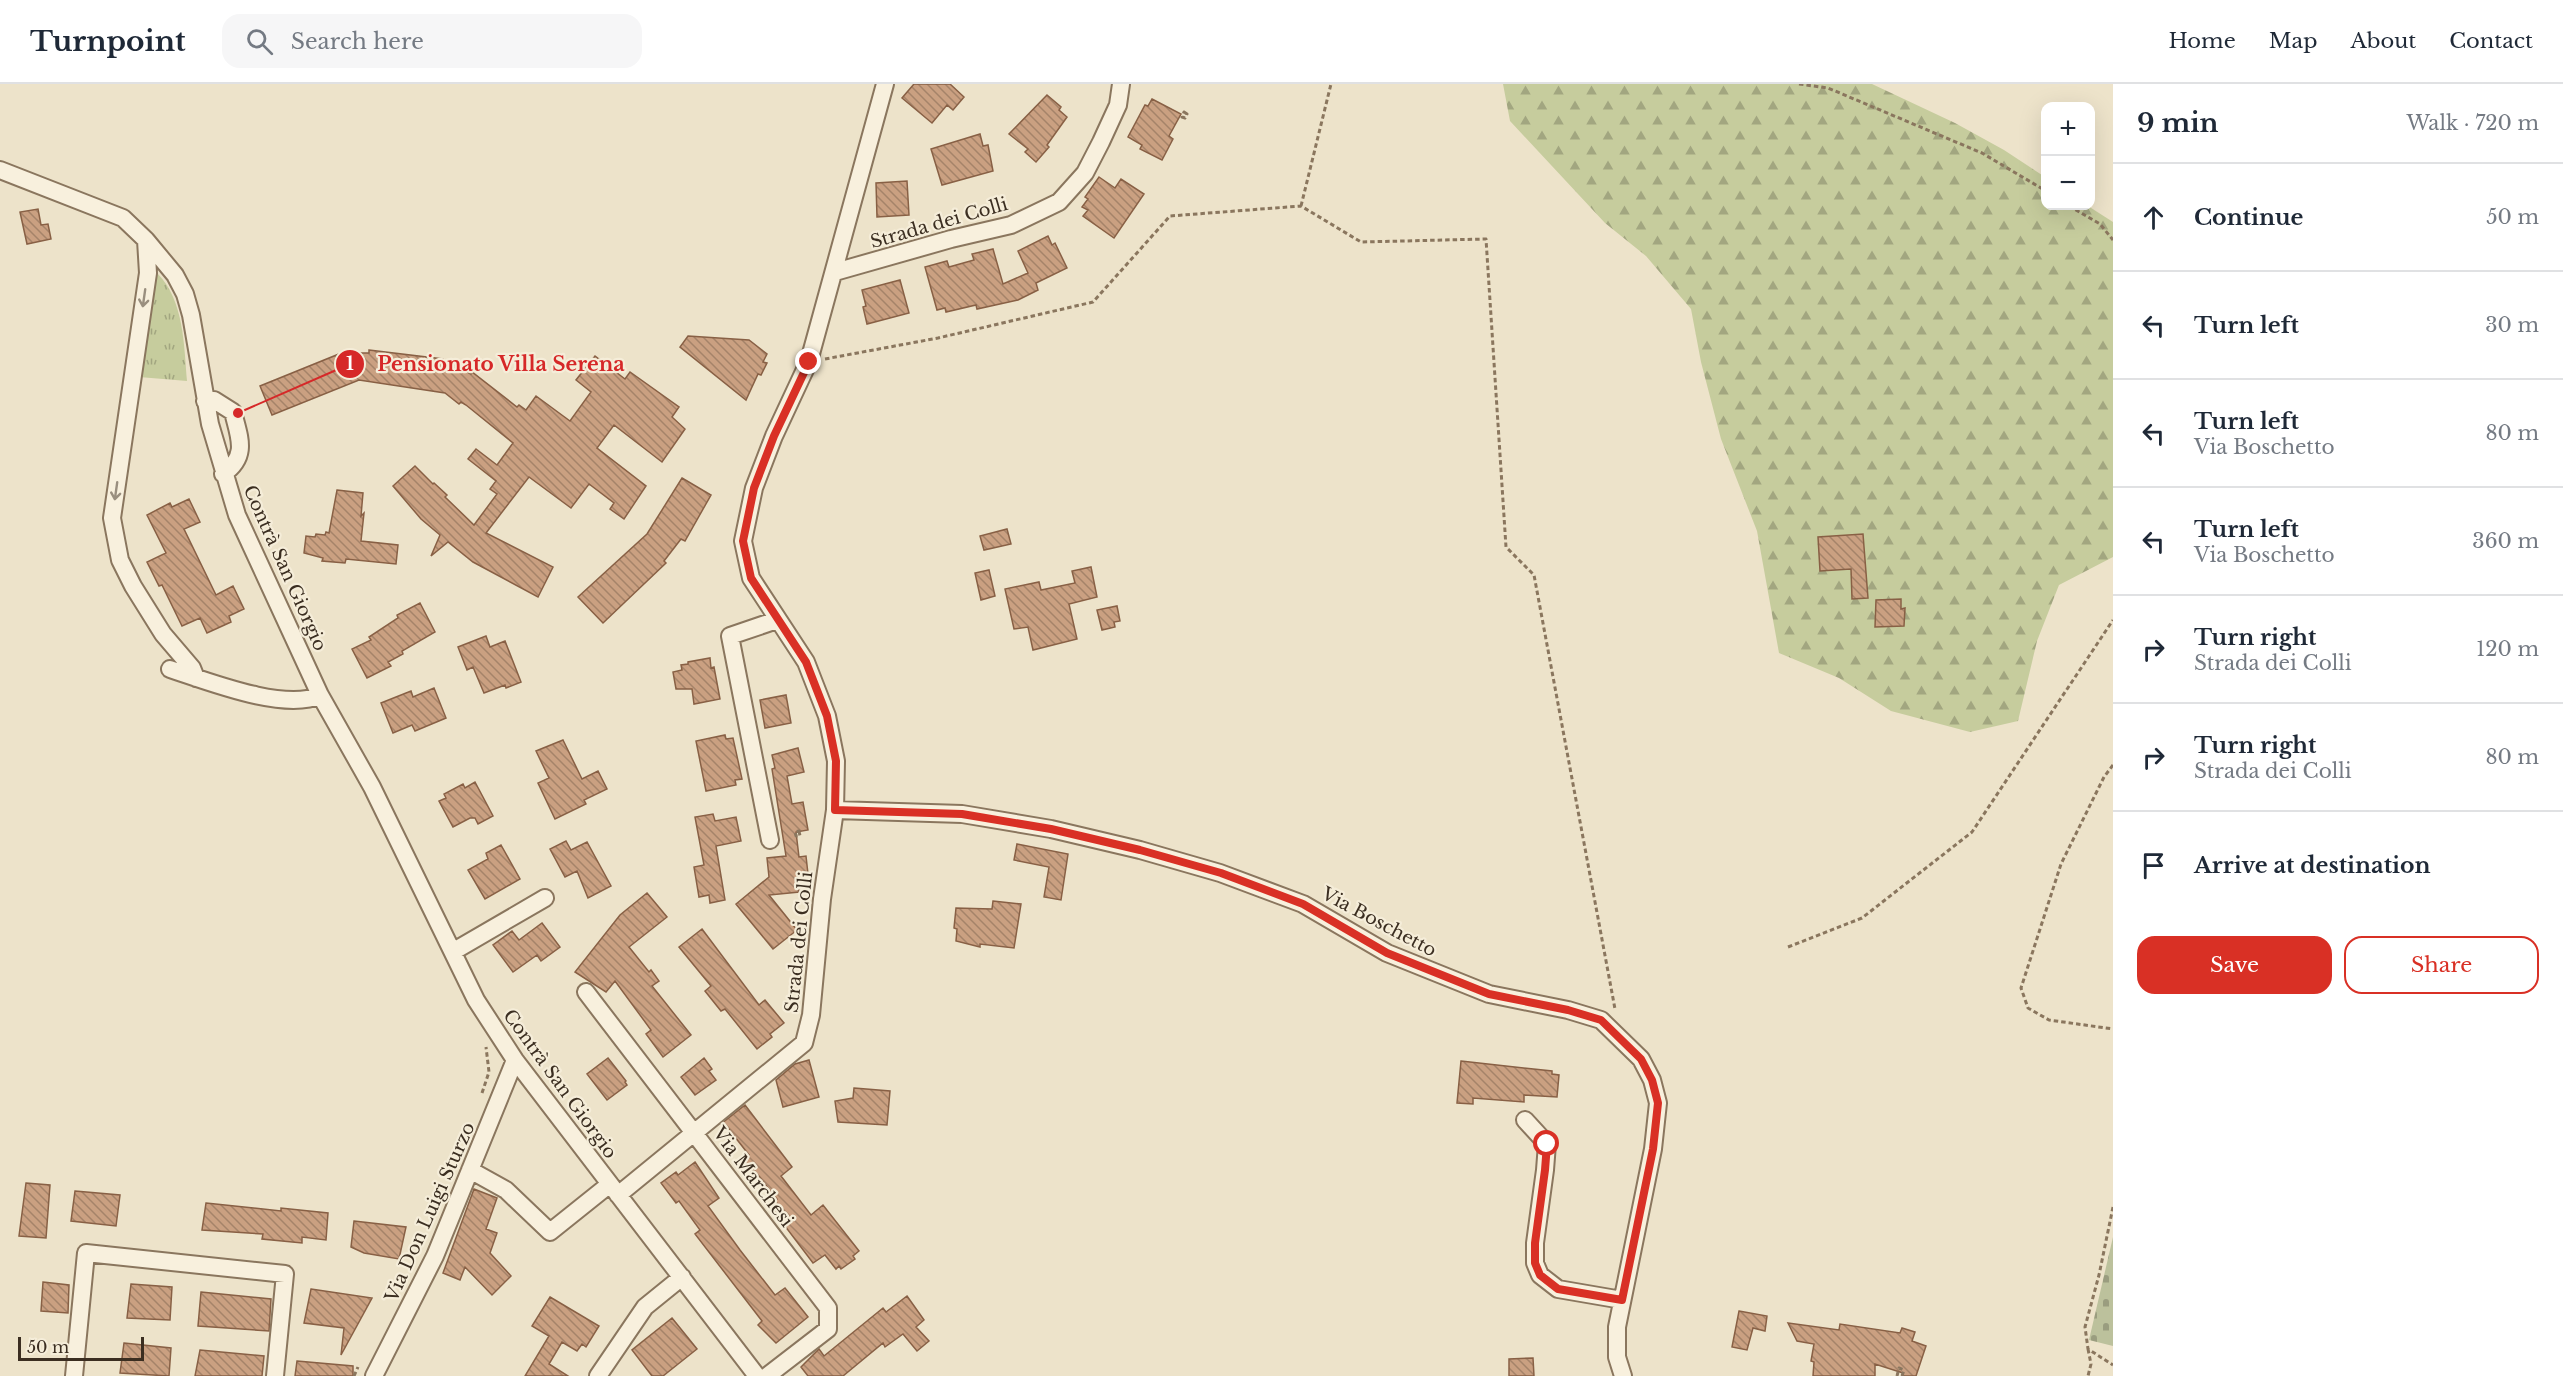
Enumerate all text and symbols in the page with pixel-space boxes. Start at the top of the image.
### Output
search box [222,14,642,68]
text: Turnpoint [30,24,186,59]
icon: search [243,25,276,58]
text: Search here [291,28,424,55]
text: Home [2169,28,2236,54]
text: Map [2269,28,2317,54]
text: About [2350,28,2416,54]
text: Contact [2449,28,2533,54]
map controls [2041,102,2095,210]
button: + [2041,102,2095,156]
text: 9 min [2137,107,2218,139]
text: Walk · 720 m [2407,111,2539,135]
button: − [2041,156,2095,210]
street label: Strada dei Colli [868,193,1010,253]
icon: ahead [2137,201,2170,234]
text: Continue [2194,204,2303,231]
text: 50 m [2486,205,2539,229]
one-way arrow [139,287,150,307]
icon: left [2137,309,2170,342]
text: Turn left [2194,312,2299,339]
text: 30 m [2485,313,2539,337]
callout: Pensionato Villa Serena [335,345,637,383]
route end [795,348,821,374]
text: Pensionato Villa Serena [377,352,625,376]
text: 1 [346,353,354,375]
text: Turn left [2194,408,2299,435]
icon: left [2137,417,2170,450]
text: 80 m [2485,421,2539,445]
text: Via Boschetto [2194,435,2335,459]
one-way arrow [111,480,122,500]
street label: Contrà San Giorgio [239,482,331,654]
text: Turn left [2194,516,2299,543]
icon: left [2137,525,2170,558]
text: 360 m [2472,529,2539,553]
text: Via Boschetto [2194,543,2335,567]
text: Turn right [2194,624,2316,651]
icon: right [2137,633,2170,666]
text: 120 m [2476,637,2539,661]
text: Strada dei Colli [2194,651,2352,675]
text: Turn right [2194,732,2316,759]
icon: right [2137,741,2170,774]
text: 80 m [2485,745,2539,769]
text: Strada dei Colli [2194,759,2352,783]
icon: arrive [2137,849,2170,882]
text: Arrive at destination [2194,852,2431,879]
street label: Strada dei Colli [781,870,817,1014]
street label: Via Boschetto [1317,882,1440,961]
button: Save [2137,936,2332,994]
button: Share [2344,936,2539,994]
street label: Contrà San Giorgio [499,1005,621,1163]
street label: Via Don Luigi Sturzo [380,1119,480,1306]
street label: Via Marchesi [708,1122,798,1231]
route start [1533,1130,1559,1156]
scale bar [18,1334,144,1362]
text: 50 m [27,1337,69,1357]

